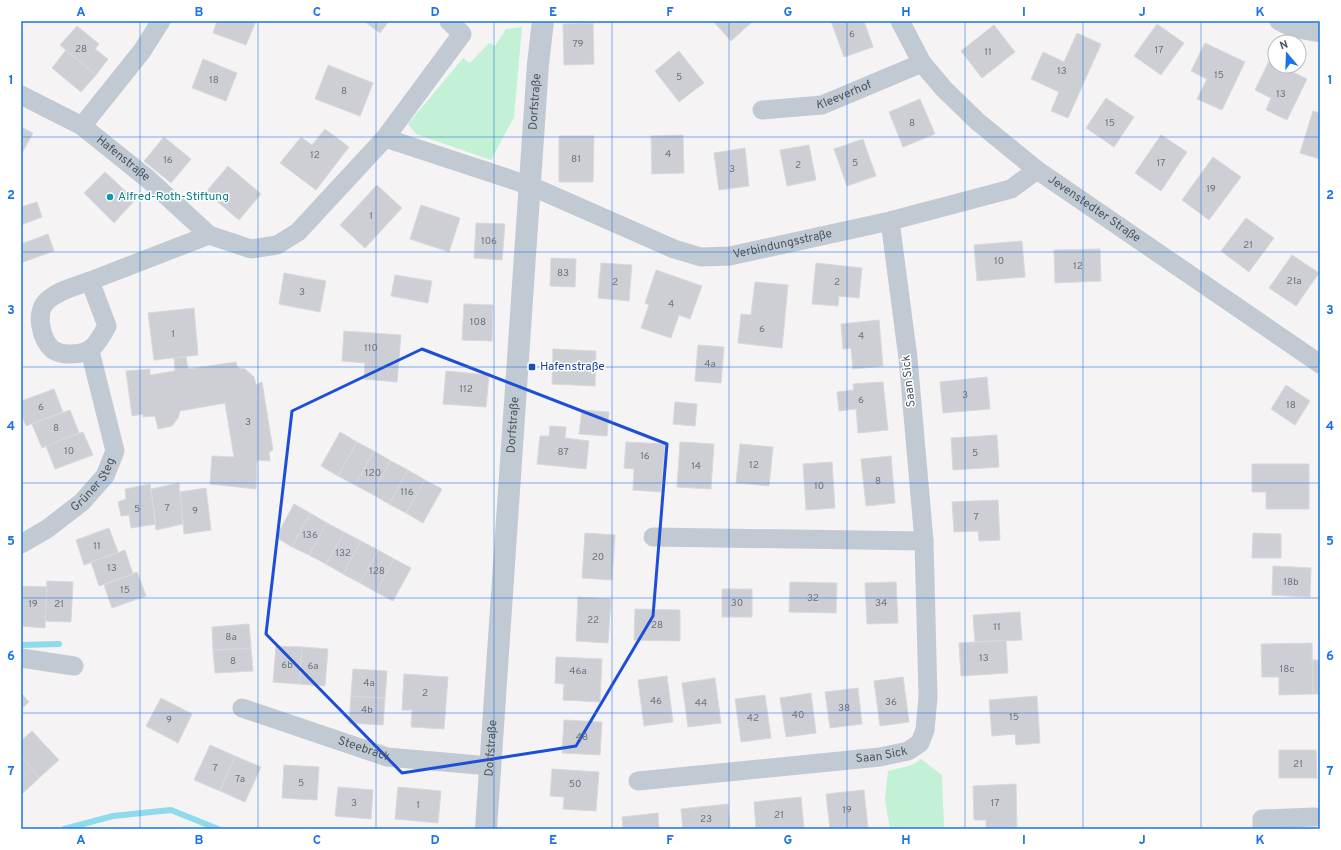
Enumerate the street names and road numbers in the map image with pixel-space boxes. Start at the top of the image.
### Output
street label: Dorfstraße [526,73,545,130]
street label: Kleeverhof [816,77,874,113]
street label: Hafenstraße [93,132,153,185]
street label: Jevenstedter Straße [1044,172,1143,246]
street label: Verbindungsstraße [732,226,834,263]
street label: Saan Sick [898,354,920,408]
street label: Dorfstraße [504,396,523,454]
street label: Grüner Steg [68,455,119,516]
street label: Dorfstraße [482,719,501,777]
street label: Steebrack [336,733,391,765]
street label: Saan Sick [855,743,909,767]

